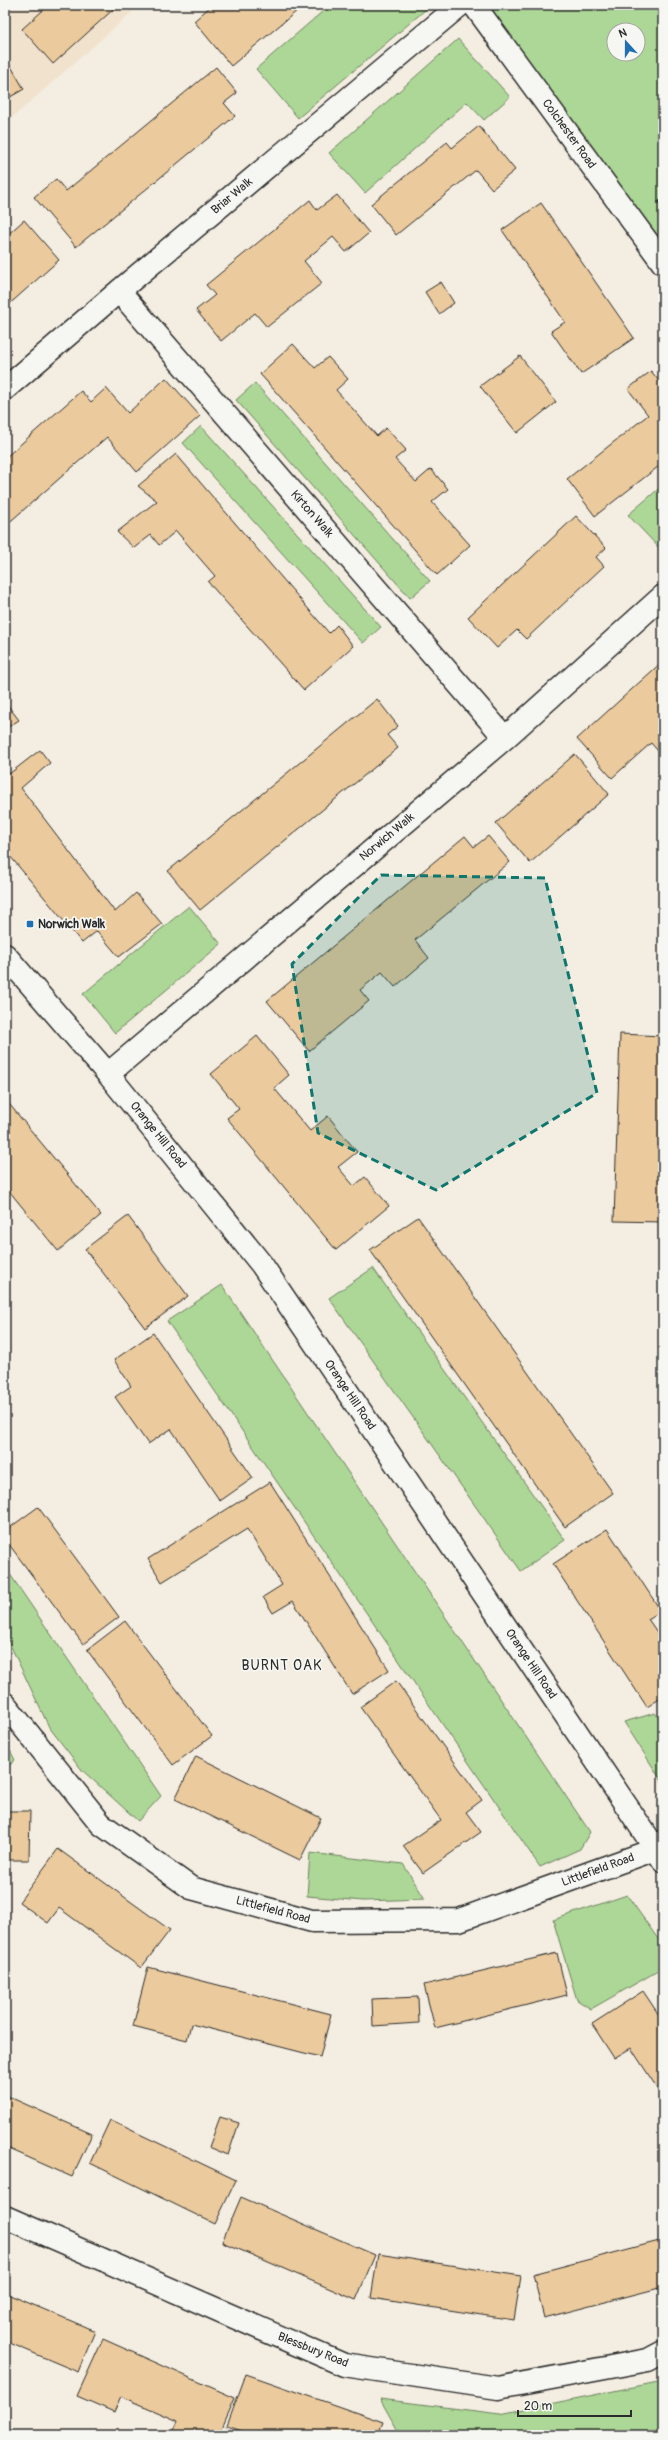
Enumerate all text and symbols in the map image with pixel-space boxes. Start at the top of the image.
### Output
north arrow [606,22,646,62]
text: N [617,26,629,41]
street label: Colchester Road [539,96,599,172]
street label: Briar Walk [208,174,256,218]
street label: Kirton Walk [287,487,337,541]
street label: Norwich Walk [356,810,418,864]
place label: Norwich Walk [38,917,106,932]
marker: Norwich Walk [25,919,35,929]
street label: Orange Hill Road [127,1099,190,1171]
street label: Orange Hill Road [321,1357,379,1433]
street label: Orange Hill Road [502,1626,560,1702]
district label: BURNT OAK [242,1657,323,1674]
street label: Littlefield Road [560,1850,637,1890]
street label: Littlefield Road [234,1893,312,1927]
street label: Blessbury Road [275,2329,351,2371]
scale bar [518,2392,631,2418]
text: 20 m [524,2399,553,2414]

